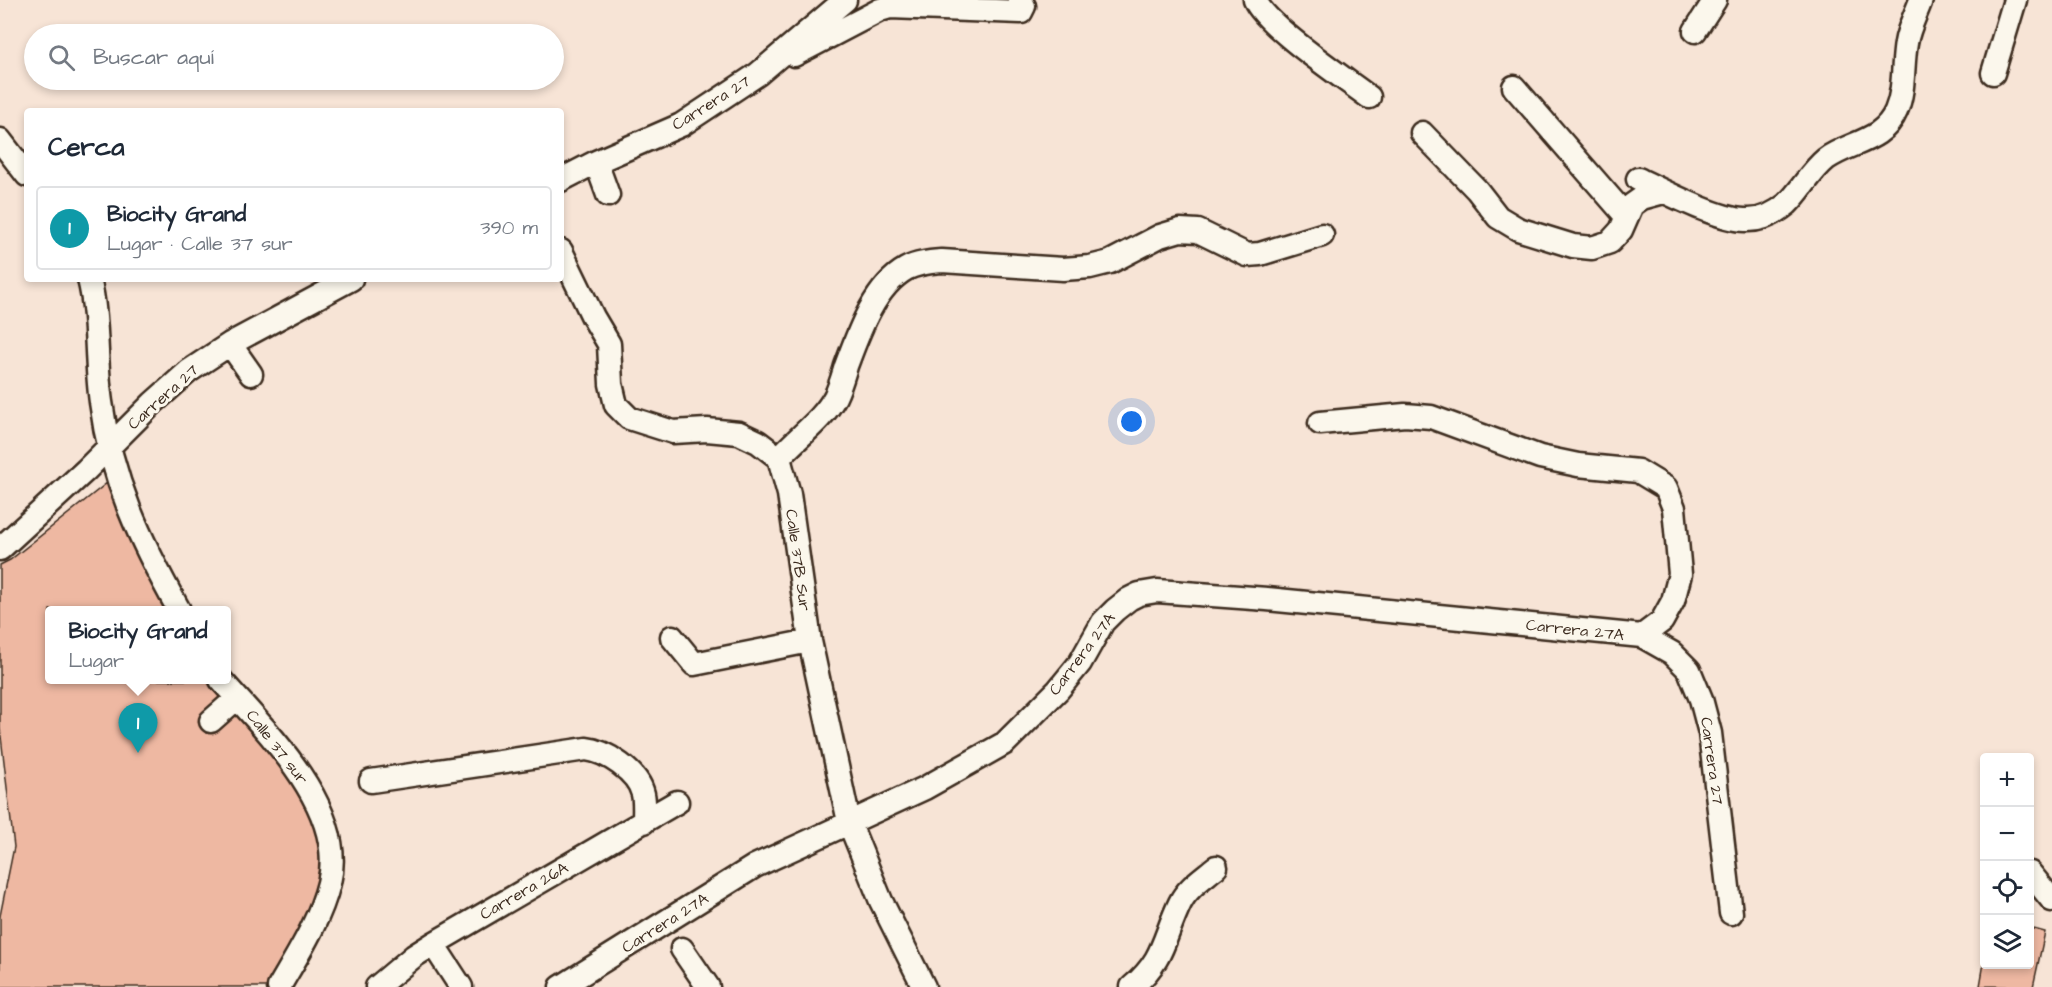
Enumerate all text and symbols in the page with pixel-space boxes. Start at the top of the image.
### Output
search box [24,24,564,90]
icon: search [45,41,78,74]
text: Buscar aquí [93,42,214,73]
street label: Carrera 27 [668,70,754,136]
text: Cerca [48,129,125,165]
text: Biocity Grand [107,199,246,230]
text: 1 [68,214,71,242]
text: 390 m [480,214,538,242]
text: Lugar · Calle 37 sur [107,230,293,258]
street label: Carrera 27 [123,359,203,435]
your location [1117,407,1146,436]
street label: Calle 37B Sur [780,508,816,612]
popup [45,606,231,684]
street label: Carrera 27A [1044,608,1120,700]
street label: Carrera 27A [1525,614,1625,646]
text: Biocity Grand [68,616,208,647]
text: Lugar [68,647,124,675]
pin: 1 [118,704,158,753]
street label: Calle 37 sur [241,705,313,789]
street label: Carrera 27 [1695,716,1729,806]
map controls [1980,753,2034,969]
button: + [1980,753,2034,807]
button: − [1980,807,2034,861]
street label: Carrera 26A [476,857,572,925]
button: locate [1980,861,2034,915]
street label: Carrera 27A [617,888,713,958]
button: layers [1980,915,2034,969]

